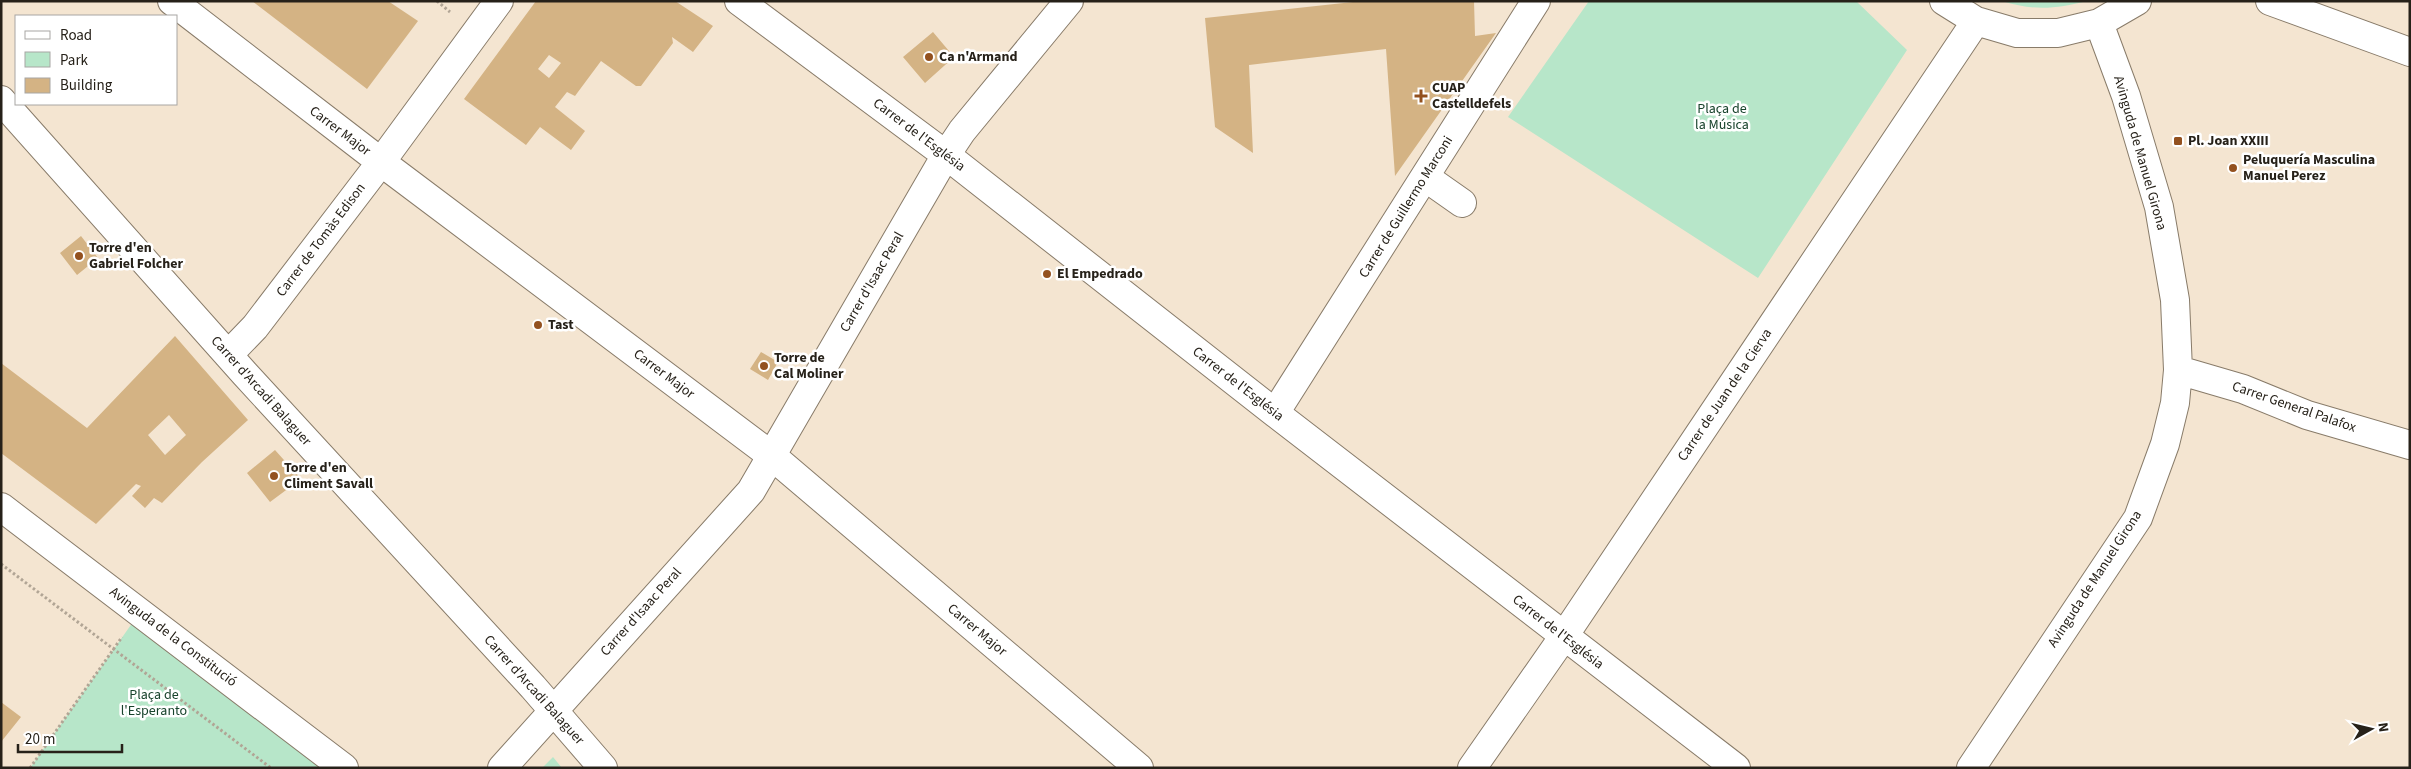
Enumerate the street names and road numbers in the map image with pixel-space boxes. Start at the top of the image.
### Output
street label: Avinguda de Manuel Girona [2108,73,2172,233]
street label: Carrer de l'Església [869,94,969,176]
street label: Carrer Major [305,101,375,161]
street label: Carrer de Guillermo Marconi [1354,132,1458,282]
street label: Carrer de Tomàs Edison [272,179,370,301]
street label: Carrer d'Isaac Peral [835,228,909,336]
street label: Carrer de Juan de la Cierva [1673,325,1777,465]
street label: Carrer d'Arcadi Balaguer [206,332,316,450]
street label: Carrer de l'Església [1188,342,1288,426]
street label: Carrer Major [629,344,699,404]
street label: Carrer General Palafox [2229,376,2359,438]
street label: Avinguda de Manuel Girona [2043,507,2147,651]
street label: Carrer d'Isaac Peral [596,563,687,661]
street label: Avinguda de la Constitució [105,582,241,692]
street label: Carrer de l'Església [1508,590,1608,674]
street label: Carrer Major [943,599,1011,661]
street label: Carrer d'Arcadi Balaguer [479,631,589,749]

